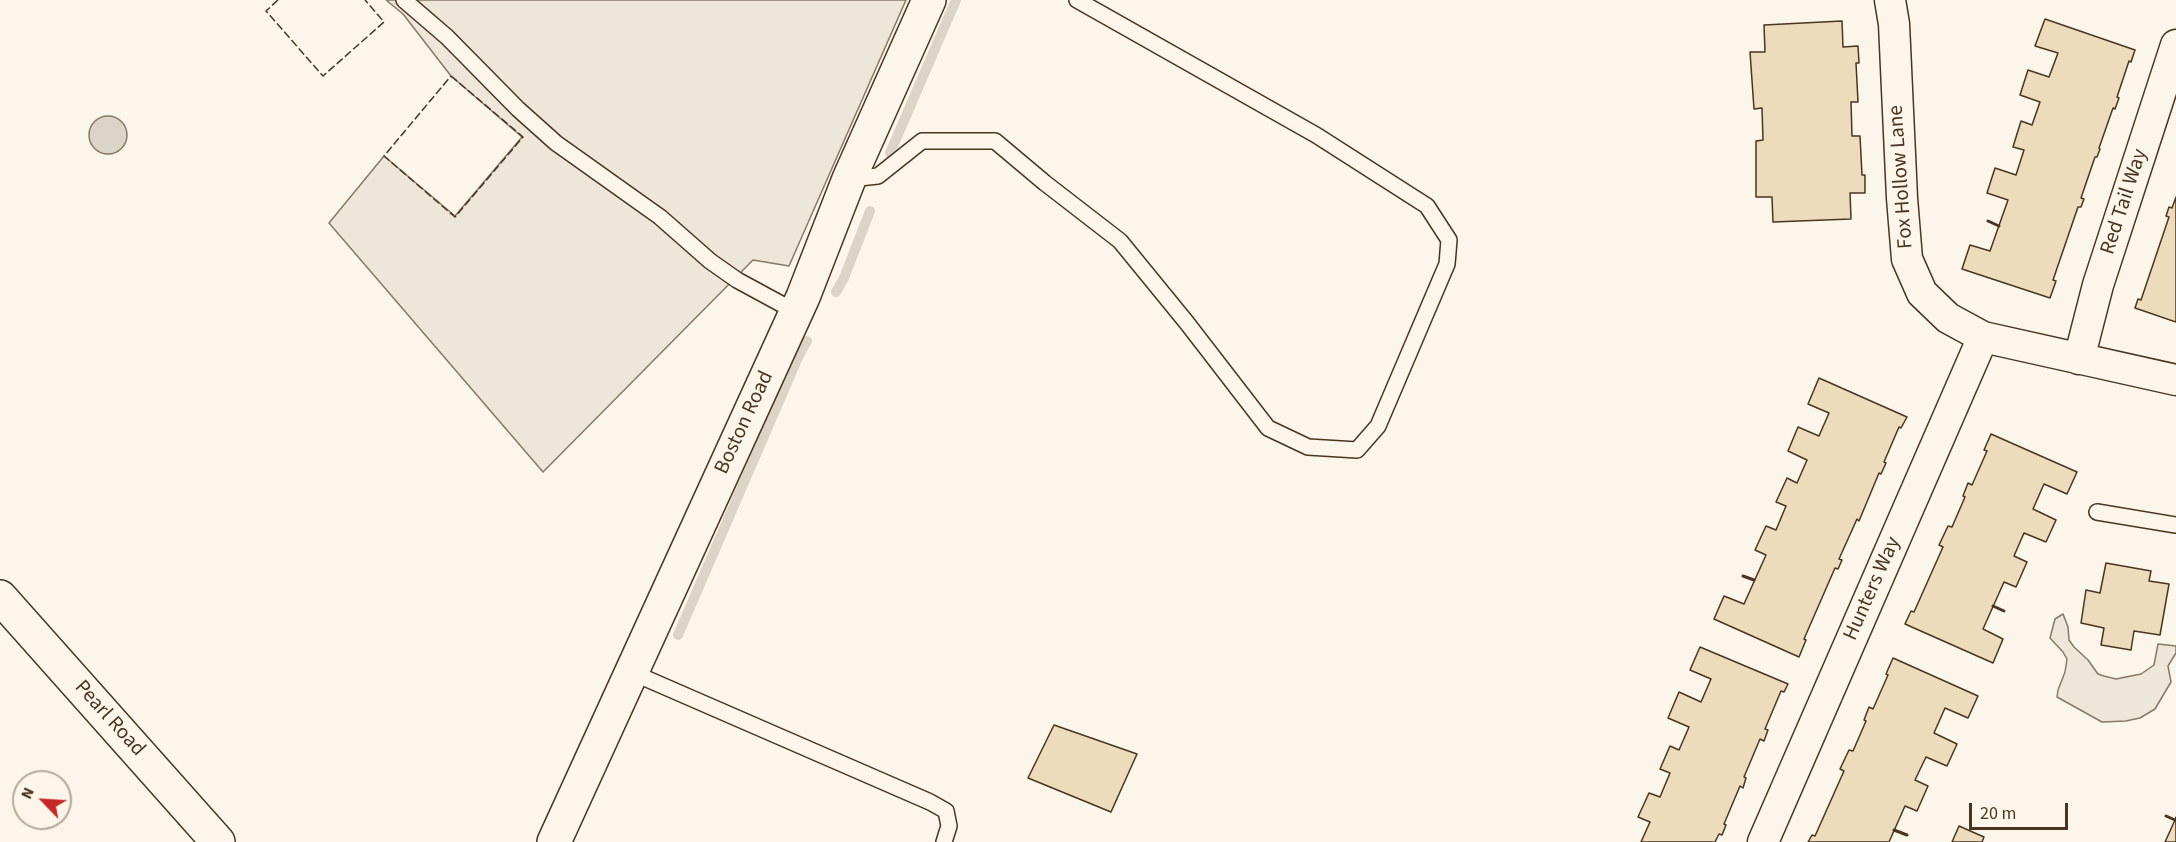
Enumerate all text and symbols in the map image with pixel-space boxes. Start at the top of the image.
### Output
street label: Fox Hollow Lane [1884,104,1920,250]
street label: Red Tail Way [2096,146,2154,258]
street label: Boston Road [710,367,780,479]
street label: Hunters Way [1839,533,1907,645]
street label: Pearl Road [68,676,150,762]
north arrow [12,770,72,830]
text: N [15,784,40,803]
scale bar [1972,791,2071,829]
text: 20 m [1980,801,2016,826]

